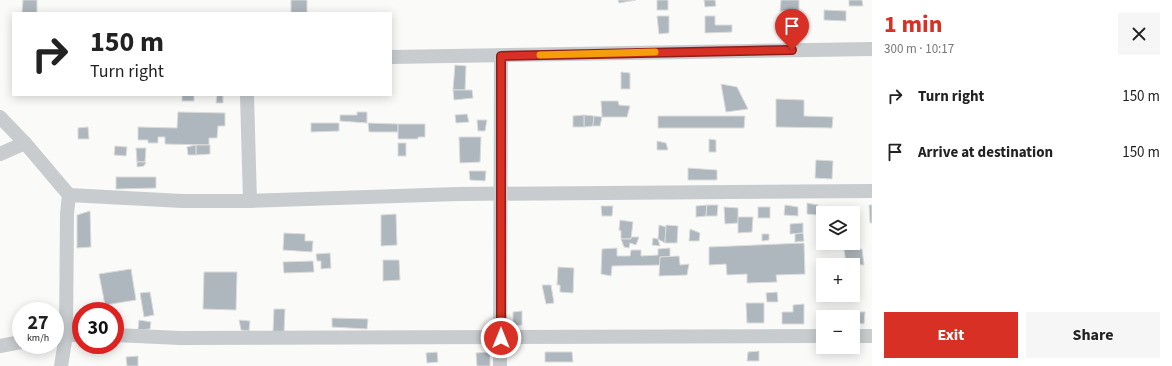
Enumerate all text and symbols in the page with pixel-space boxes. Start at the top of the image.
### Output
text: 1 min [884,7,942,42]
pin [775,9,809,50]
button: close [1118,13,1160,55]
icon: arrive [781,15,803,37]
text: 150 m [90,22,164,62]
icon: right [24,28,76,80]
text: 300 m · 10:17 [884,40,954,58]
text: Turn right [90,59,164,84]
icon: right [884,85,906,107]
text: Turn right [918,86,984,107]
text: 150 m [1122,86,1160,107]
icon: arrive [884,141,906,163]
text: Arrive at destination [918,142,1053,163]
text: 150 m [1122,142,1160,163]
map controls [816,206,860,354]
button: layers [816,206,860,250]
button: + [816,258,860,302]
speed limit sign: 30 [72,302,124,354]
text: 27 [27,309,49,337]
button: − [816,310,860,354]
button: Exit [884,312,1018,358]
button: Share [1026,312,1160,358]
position arrow [480,317,522,359]
text: km/h [27,331,49,345]

